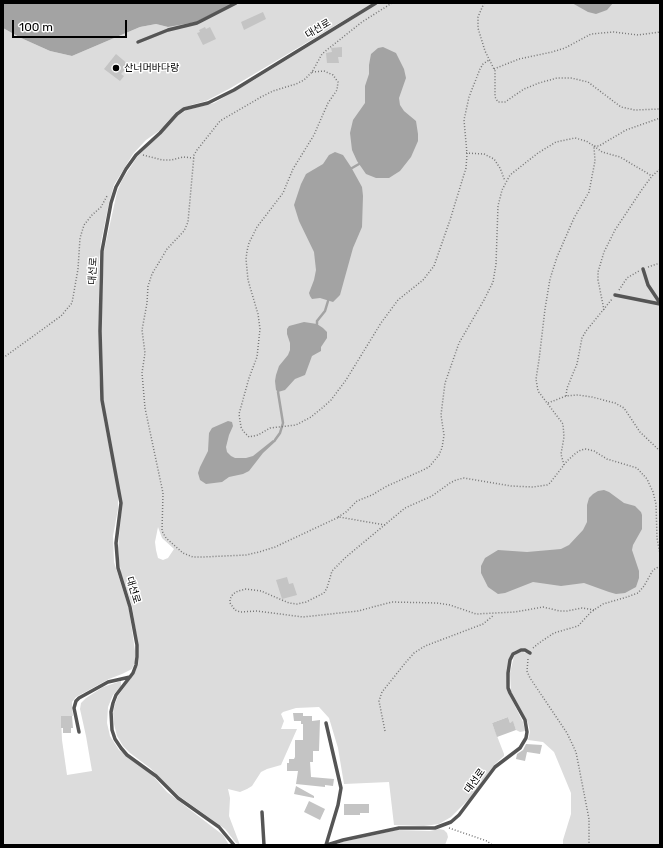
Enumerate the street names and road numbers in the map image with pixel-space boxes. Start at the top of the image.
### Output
street label: 대선로 [303,17,333,41]
street label: 대선로 [86,257,100,285]
street label: 대선로 [123,575,143,605]
street label: 대선로 [462,766,488,796]

